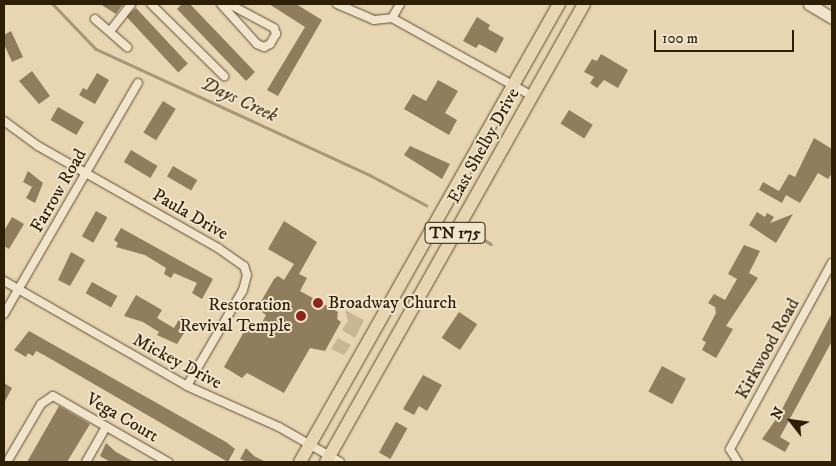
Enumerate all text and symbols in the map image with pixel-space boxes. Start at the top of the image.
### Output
scale bar [656,20,796,52]
text: 100 m [662,29,698,48]
water label: Days Creek [197,72,281,128]
street label: East Shelby Drive [443,85,525,207]
street label: Farrow Road [26,145,92,237]
street label: Paula Drive [148,185,232,245]
road number: TN 175 [424,220,486,247]
place label: Broadway Church [328,292,457,314]
place label: Restoration Revival Temple [180,295,291,338]
street label: Kirkwood Road [731,295,805,403]
marker: Broadway Church [312,297,324,309]
marker: Restoration Revival Temple [295,310,307,322]
street label: Mickey Drive [129,330,225,394]
street label: Vega Court [82,389,162,447]
north arrow [766,396,816,446]
text: N [767,404,789,423]

